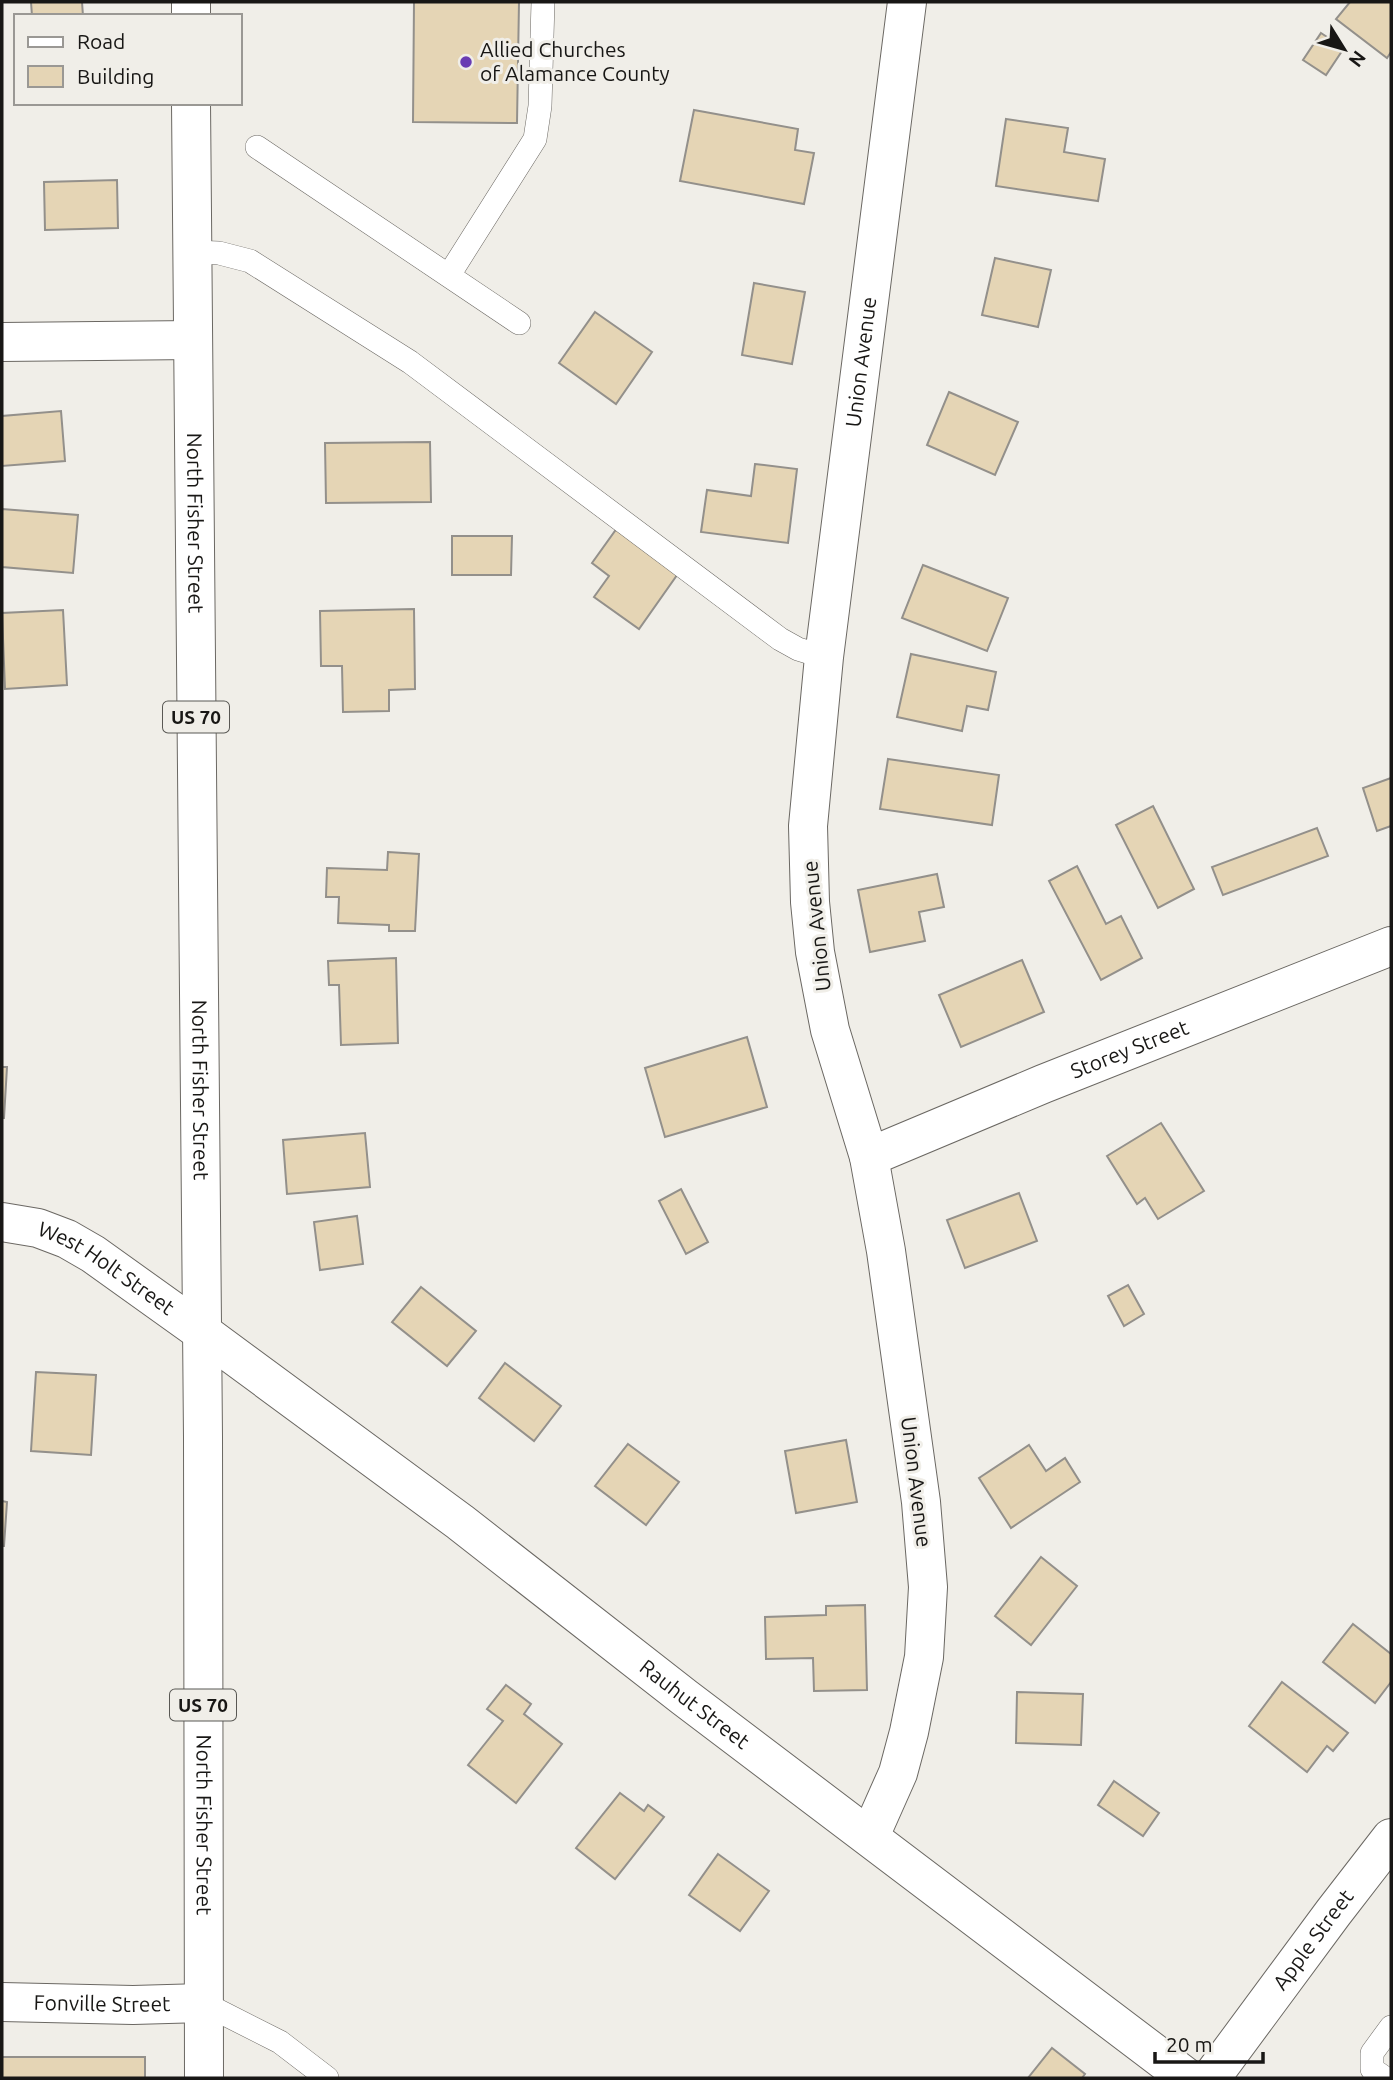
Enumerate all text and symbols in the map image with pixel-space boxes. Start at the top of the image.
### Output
legend [14,14,242,105]
north arrow [1309,14,1379,84]
text: Road [77,29,125,53]
place label: Allied Churches of Alamance County [480,37,670,85]
text: N [1345,47,1371,72]
marker: Allied Churches of Alamance County [458,54,474,70]
text: Building [77,64,154,88]
street label: Union Avenue [840,295,881,428]
street label: North Fisher Street [183,433,209,613]
road number: US 70 [163,702,229,732]
street label: Union Avenue [797,860,835,993]
street label: North Fisher Street [188,1000,214,1180]
street label: Storey Street [1067,1015,1192,1083]
street label: West Holt Street [35,1216,179,1319]
street label: Union Avenue [897,1415,937,1548]
street label: Rauhut Street [635,1654,754,1753]
road number: US 70 [170,1690,236,1721]
street label: North Fisher Street [192,1735,217,1915]
street label: Apple Street [1267,1884,1358,1994]
street label: Fonville Street [33,1990,171,2016]
scale bar [1155,2021,1264,2064]
text: 20 m [1166,2032,1213,2056]

